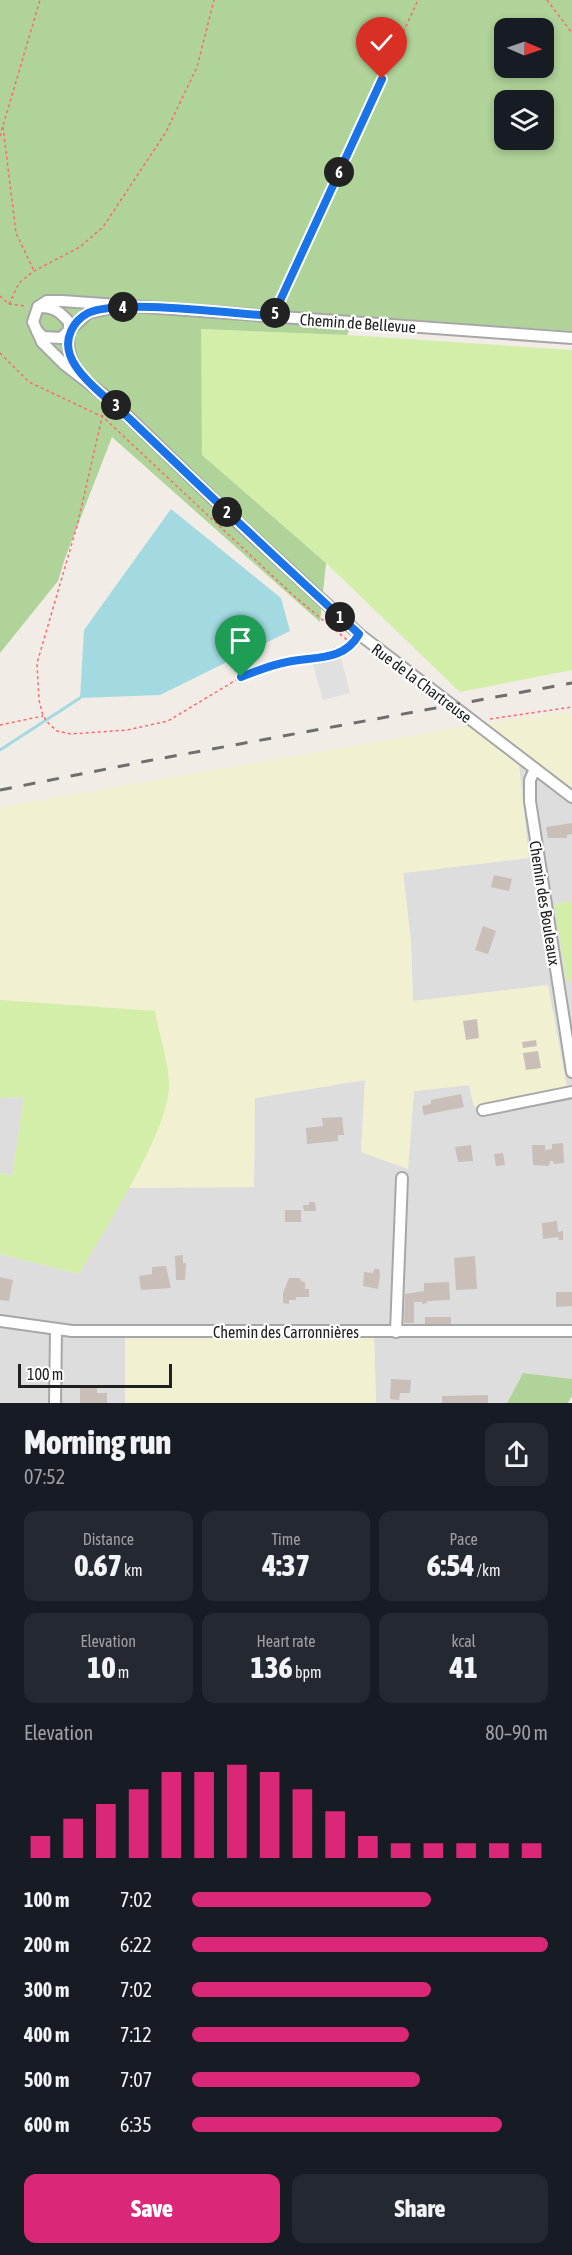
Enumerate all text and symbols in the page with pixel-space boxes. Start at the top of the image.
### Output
pin [356,17,407,79]
north arrow [494,18,554,78]
map controls [494,18,554,150]
icon: check [365,26,398,59]
button: layers [494,90,554,150]
pin: 6 [324,157,354,187]
text: 6 [335,163,343,181]
pin: 4 [108,292,138,322]
text: 4 [119,298,127,316]
pin: 5 [260,298,290,328]
text: 5 [271,304,279,322]
street label: Chemin de Bellevue [299,310,417,336]
pin: 3 [101,390,131,420]
text: 3 [112,396,120,414]
pin: 2 [212,497,242,527]
text: 2 [223,503,231,521]
pin: 1 [325,602,355,632]
text: 1 [336,608,344,626]
pin [215,615,266,677]
icon: arrive [224,624,257,657]
street label: Rue de la Chartreuse [369,640,475,726]
street label: Chemin des Bouleaux [526,839,564,967]
street label: Chemin des Carronnières [213,1323,359,1341]
scale bar [18,1361,172,1388]
text: 100 m [27,1365,63,1383]
text: Morning run [24,1423,171,1461]
button: share [485,1423,548,1486]
text: 07:52 [24,1465,65,1488]
text: Distance [83,1530,134,1548]
text: Time [271,1530,301,1548]
text: Pace [450,1530,478,1548]
text: 0.67 [74,1548,122,1582]
text: 4:37 [262,1548,310,1582]
text: 6:54 [427,1548,474,1582]
text: km [122,1561,143,1579]
text: /km [474,1561,501,1579]
text: Elevation [81,1632,136,1650]
text: Heart rate [257,1632,315,1650]
text: kcal [452,1632,476,1650]
text: 10 [87,1650,116,1684]
text: 136 [250,1650,293,1684]
text: 41 [450,1650,478,1684]
text: m [116,1663,129,1681]
text: bpm [293,1663,322,1681]
text: Elevation [24,1721,93,1744]
text: 80–90 m [485,1721,548,1744]
text: 100 m [24,1888,69,1911]
text: 7:02 [120,1888,152,1911]
text: 200 m [24,1933,69,1956]
text: 6:22 [120,1933,152,1956]
text: 300 m [24,1978,69,2001]
text: 7:02 [120,1978,152,2001]
text: 400 m [24,2023,69,2046]
text: 7:12 [120,2023,152,2046]
text: 500 m [24,2068,69,2091]
text: 7:07 [120,2068,152,2091]
text: 600 m [24,2113,69,2136]
text: 6:35 [120,2113,152,2136]
button: Save [24,2174,280,2243]
button: Share [292,2174,548,2243]

